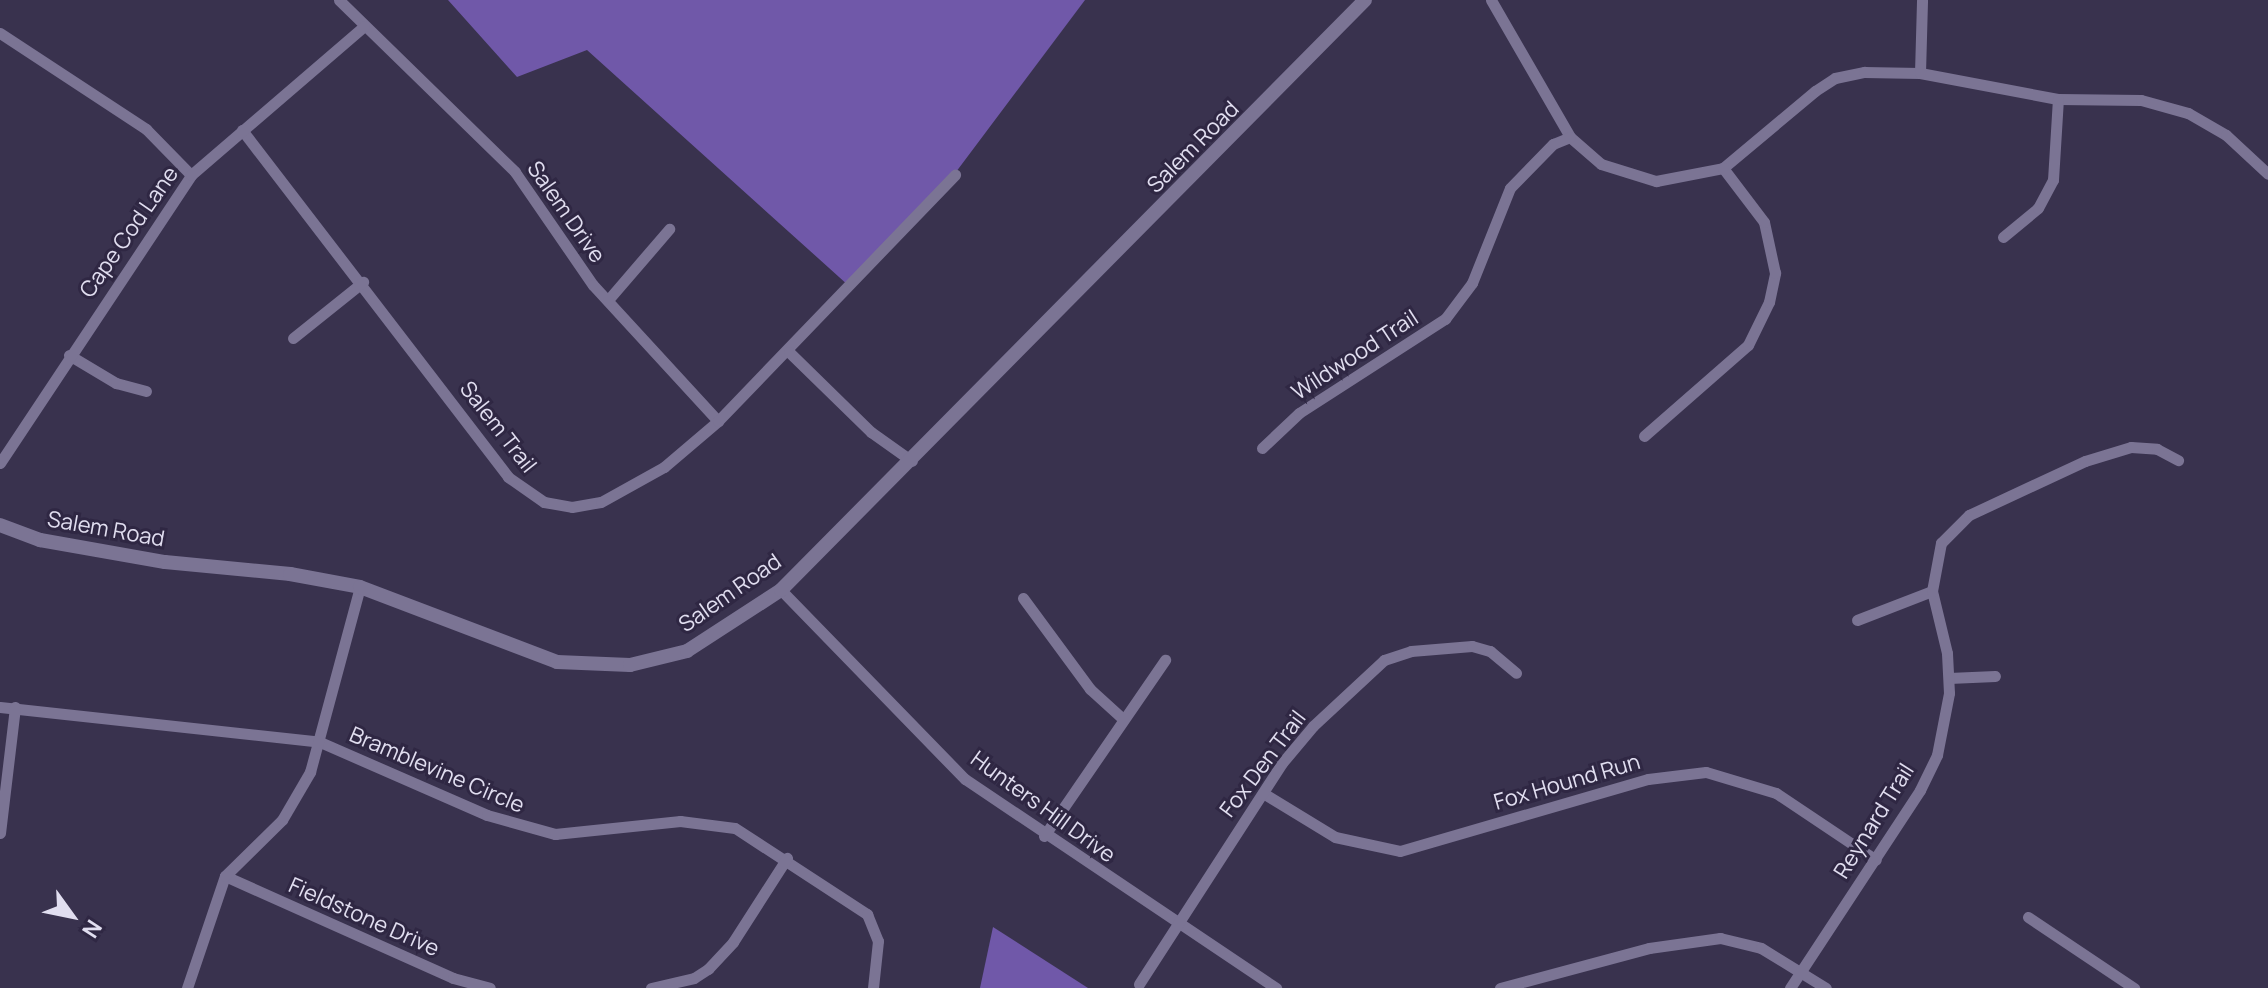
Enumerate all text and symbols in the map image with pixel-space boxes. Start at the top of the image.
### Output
street label: Salem Road [1142,96,1244,198]
street label: Salem Drive [521,156,611,268]
street label: Cape Cod Lane [74,161,184,303]
street label: Wildwood Trail [1287,304,1423,406]
street label: Salem Trail [454,376,542,478]
street label: Salem Road [45,506,167,552]
street label: Salem Road [674,548,786,638]
street label: Fox Den Trail [1214,706,1312,822]
street label: Bramblevine Circle [346,721,528,819]
street label: Hunters Hill Drive [966,746,1120,868]
street label: Fox Hound Run [1491,748,1643,816]
street label: Reynard Trail [1828,759,1920,883]
street label: Fieldstone Drive [285,872,443,962]
north arrow [32,876,112,956]
text: N [75,914,109,944]

